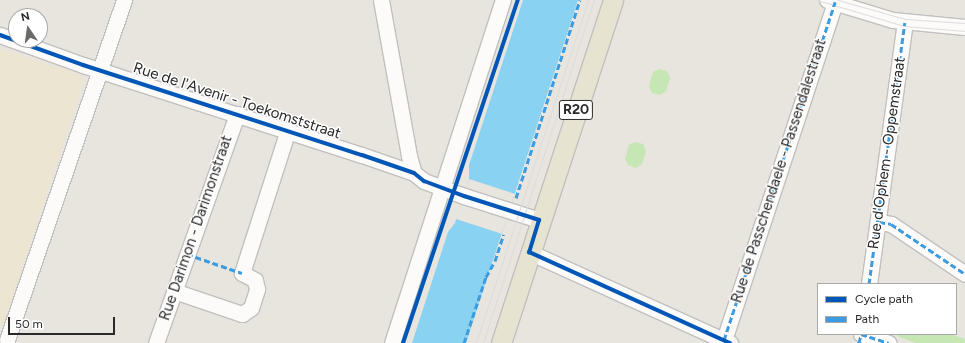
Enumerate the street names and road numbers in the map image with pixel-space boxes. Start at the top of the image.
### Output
street label: Rue de Passchendaele - Passendalestraat [728,37,830,305]
street label: Rue d'Ophem - Oppemstraat [865,56,909,250]
street label: Rue de l'Avenir - Toekomststraat [131,59,343,143]
road number: R20 [558,98,594,122]
street label: Rue Darimon - Darimonstraat [156,133,236,323]

